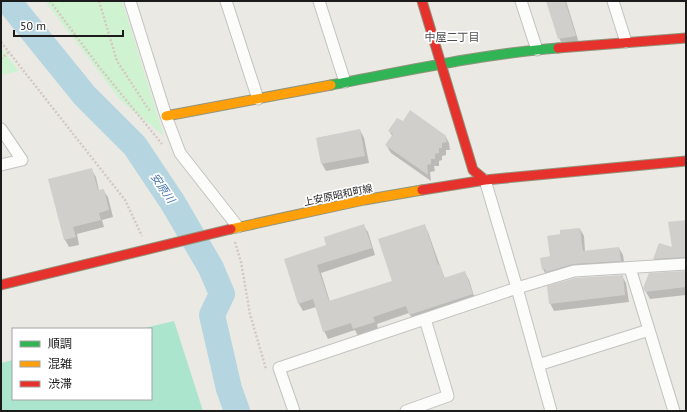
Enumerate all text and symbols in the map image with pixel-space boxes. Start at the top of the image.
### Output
scale bar [14,12,123,38]
text: 50 m [20,18,46,33]
district label: 中屋二丁目 [425,30,480,44]
water label: 安原川 [148,170,179,206]
street label: 上安原昭和町線 [302,181,374,209]
legend [12,328,152,400]
text: 順調 [48,336,72,351]
text: 混雑 [48,356,72,371]
text: 渋滞 [48,376,72,391]

